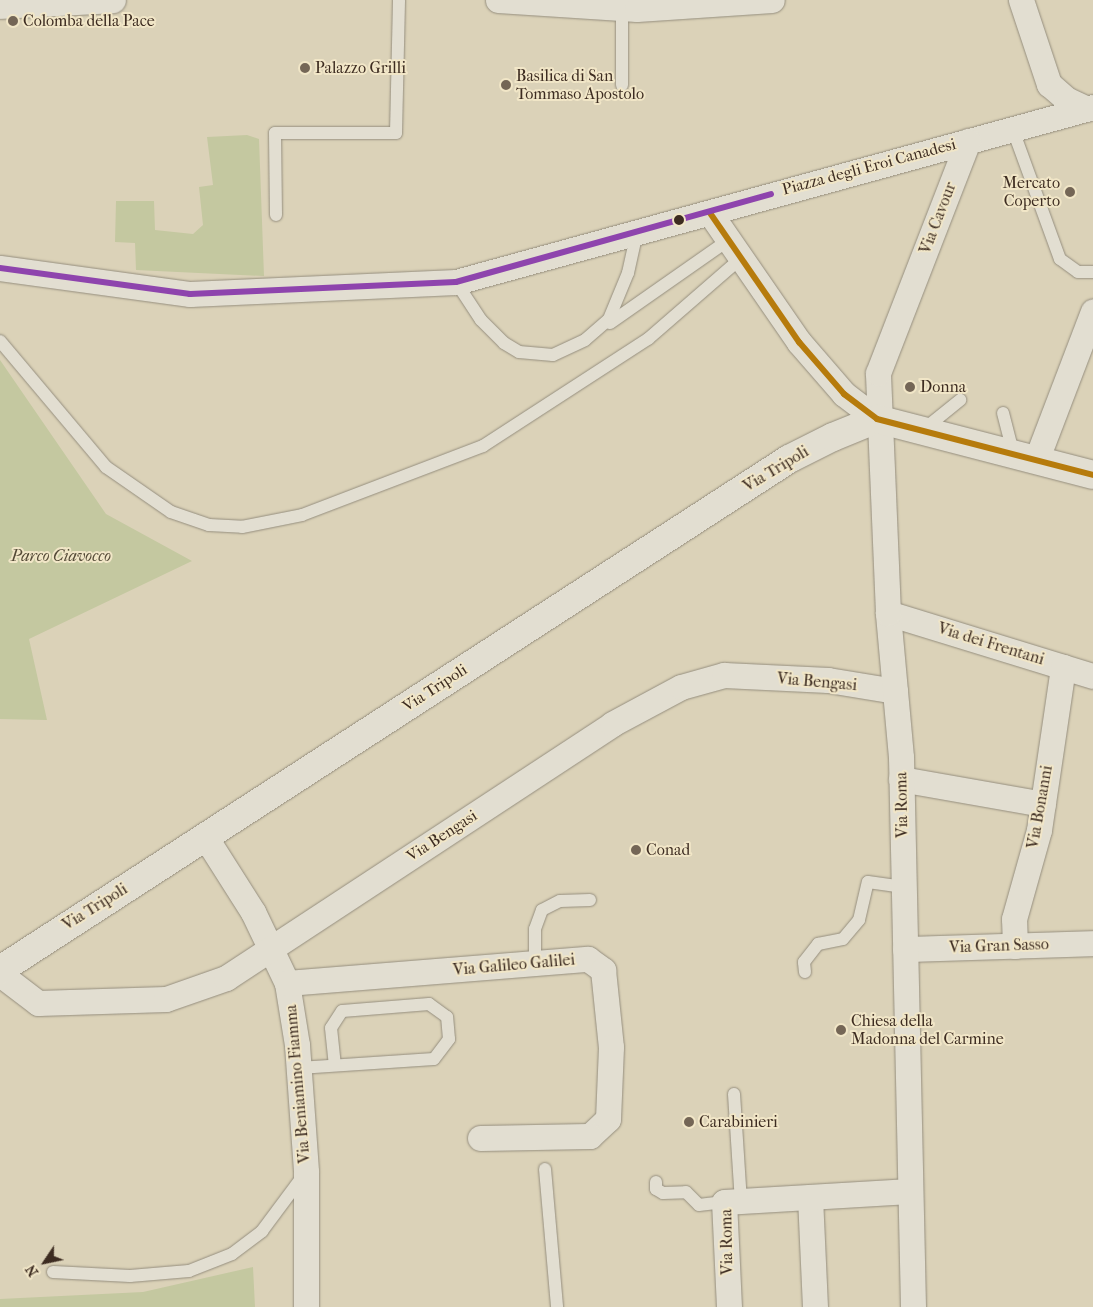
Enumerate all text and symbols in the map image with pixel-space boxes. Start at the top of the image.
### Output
place label: Colomba della Pace [23,11,155,31]
marker: Colomba della Pace [7,15,19,27]
place label: Palazzo Grilli [315,58,406,78]
marker: Palazzo Grilli [299,62,311,74]
place label: Basilica di San Tommaso Apostolo [516,66,644,104]
marker: Basilica di San Tommaso Apostolo [500,79,512,91]
street label: Piazza degli Eroi Canadesi [780,135,958,199]
place label: Mercato Coperto [1003,173,1060,211]
street label: Via Cavour [916,179,960,257]
marker: Mercato Coperto [1064,186,1076,198]
unlabelled marker [674,215,684,225]
place label: Donna [920,377,966,397]
marker: Donna [904,381,916,393]
street label: Via Tripoli [740,442,812,496]
park label: Parco Ciavocco [11,546,111,566]
street label: Via dei Frentani [935,619,1047,669]
street label: Via Tripoli [399,660,471,716]
street label: Via Bengasi [776,669,858,695]
street label: Via Bonanni [1023,764,1057,850]
street label: Via Roma [892,772,912,838]
street label: Via Bengasi [403,806,481,866]
place label: Conad [646,840,690,860]
marker: Conad [630,844,642,856]
street label: Via Tripoli [59,880,131,934]
street label: Via Gran Sasso [949,935,1049,957]
street label: Via Galileo Galilei [452,950,576,980]
street label: Via Beniamino Fiamma [282,1004,314,1164]
place label: Chiesa della Madonna del Carmine [851,1011,1004,1049]
marker: Chiesa della Madonna del Carmine [835,1024,847,1036]
place label: Carabinieri [699,1112,778,1132]
marker: Carabinieri [683,1116,695,1128]
street label: Via Roma [717,1209,737,1275]
north arrow [20,1237,70,1287]
text: N [22,1262,42,1280]

